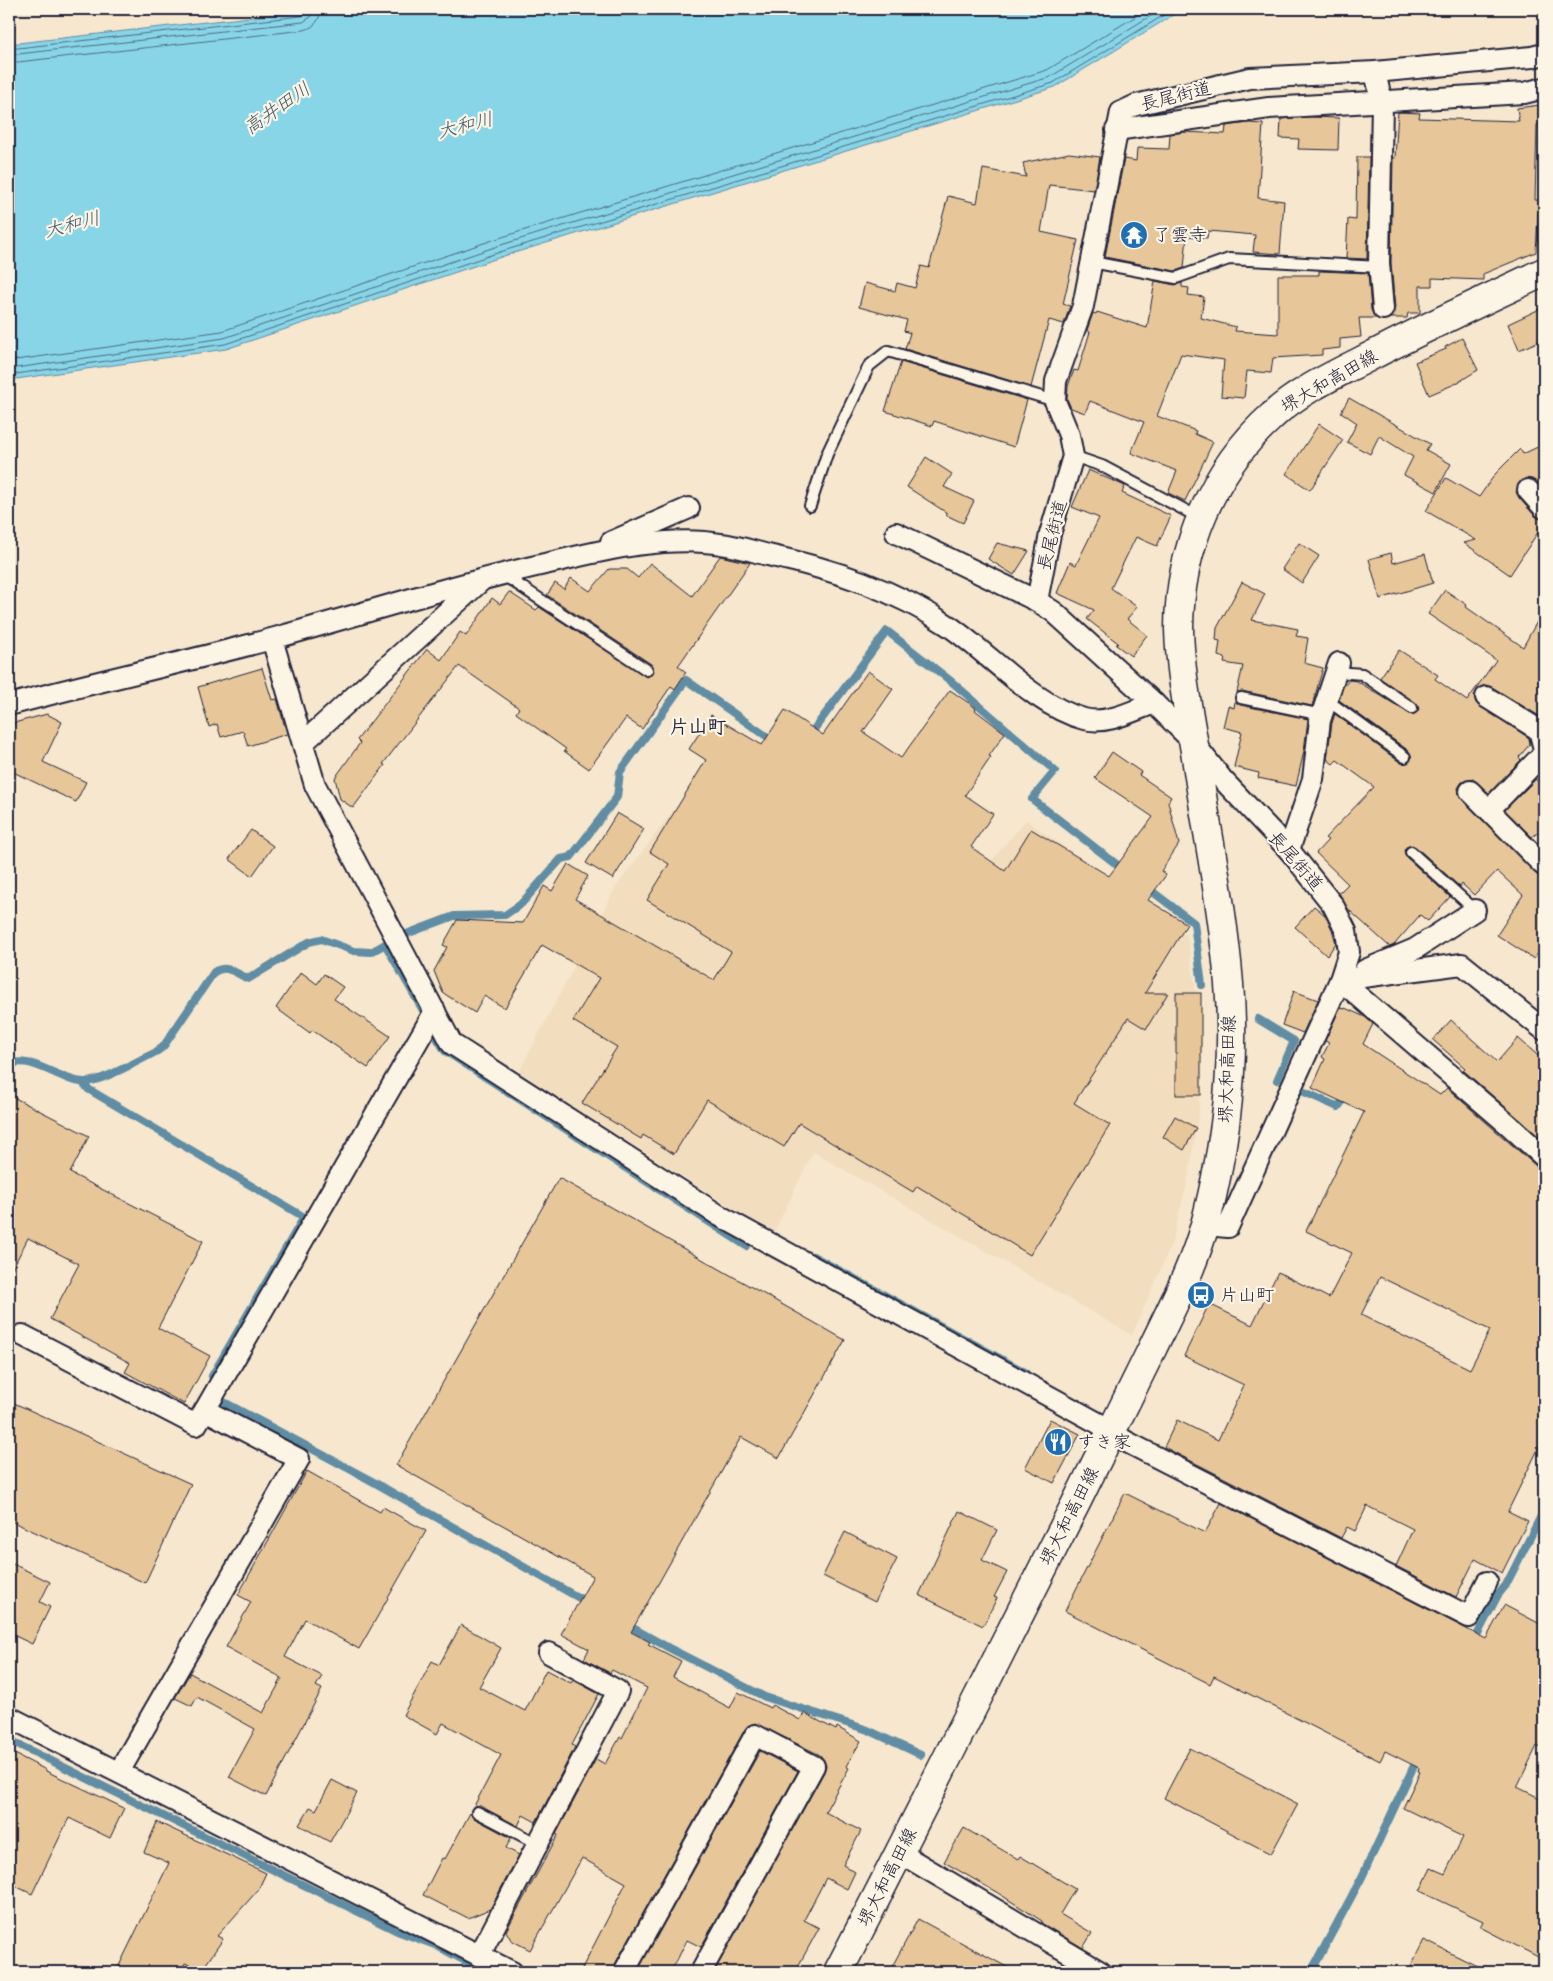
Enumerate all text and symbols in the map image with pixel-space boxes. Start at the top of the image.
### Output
water label: 高井田川 [239,77,315,139]
street label: 長尾街道 [1138,77,1214,115]
water label: 大和川 [435,107,495,143]
water label: 大和川 [42,206,102,242]
temple icon: 了雲寺 [1119,220,1149,250]
place label: 了雲寺 [1153,224,1207,246]
street label: 堺大和高田線 [1277,344,1381,418]
street label: 長尾街道 [1033,497,1071,573]
district label: 片山町 [669,715,727,738]
street label: 長尾街道 [1264,827,1328,895]
street label: 堺大和高田線 [1214,1015,1240,1123]
bus stop icon: 片山町 [1186,1280,1216,1310]
place label: 片山町 [1220,1284,1274,1306]
restaurant icon: すき家 [1043,1427,1073,1457]
place label: すき家 [1077,1431,1131,1453]
street label: 堺大和高田線 [1035,1463,1103,1569]
street label: 堺大和高田線 [853,1824,921,1930]

